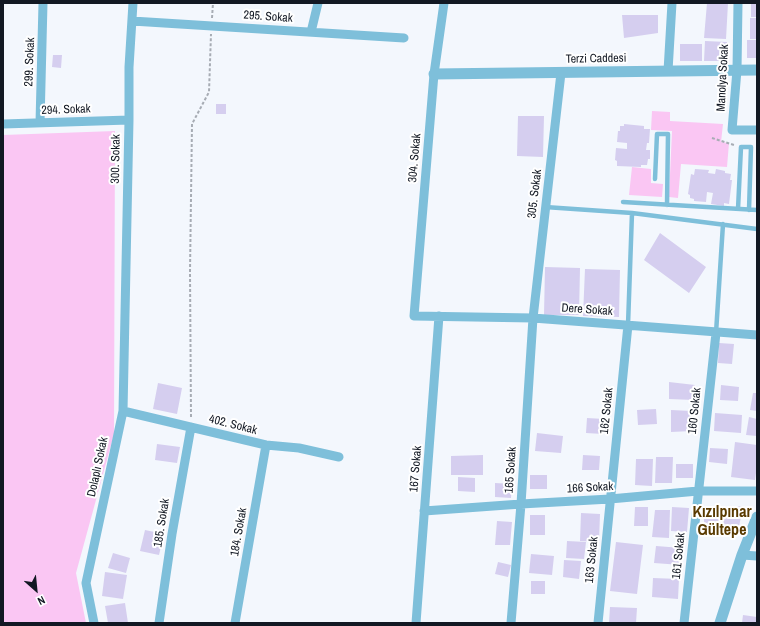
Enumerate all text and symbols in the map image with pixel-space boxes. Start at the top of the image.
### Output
street label: 295. Sokak [243,8,293,26]
street label: 299. Sokak [22,37,38,87]
street label: Manolya Sokak [714,44,732,112]
street label: Terzi Caddesi [566,51,626,67]
street label: 294. Sokak [41,102,91,118]
street label: 304. Sokak [406,133,424,183]
street label: 300. Sokak [108,134,124,184]
street label: 305. Sokak [525,169,545,219]
street label: Dere Sokak [561,301,613,319]
street label: 162 Sokak [597,387,617,435]
street label: 160 Sokak [685,387,705,435]
street label: 402. Sokak [207,412,259,438]
street label: Dolaplı Sokak [85,436,111,498]
street label: 167 Sokak [407,445,425,493]
street label: 165 Sokak [502,446,520,494]
street label: 166 Sokak [566,480,614,496]
street label: 185. Sokak [151,498,173,548]
district label: Kızılpınar Gültepe [692,503,752,541]
street label: 184. Sokak [228,507,250,557]
street label: 161 Sokak [669,532,689,580]
street label: 163 Sokak [582,536,602,584]
north arrow [16,570,56,610]
text: N [35,593,48,608]

